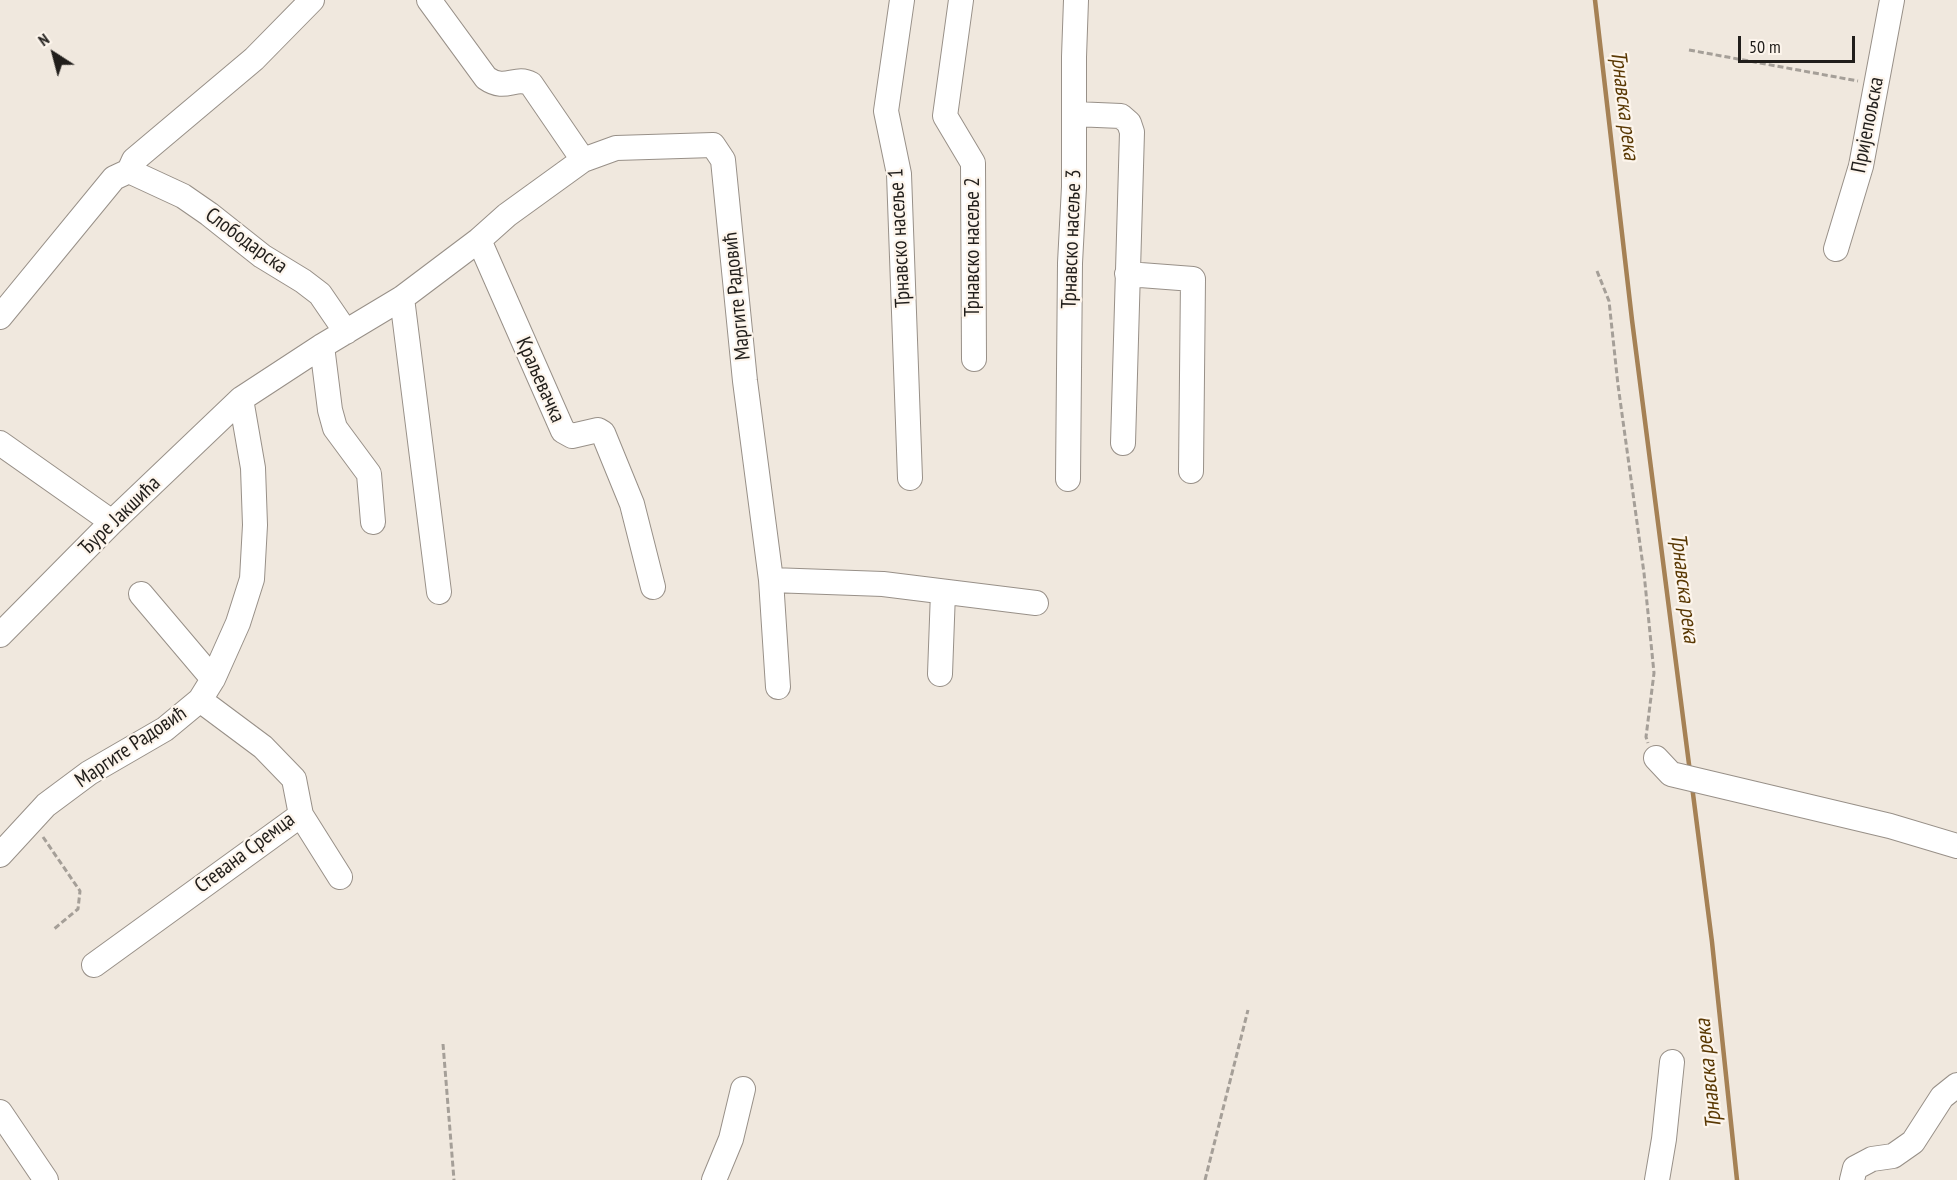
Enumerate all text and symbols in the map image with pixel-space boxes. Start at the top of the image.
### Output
north arrow [24,24,84,84]
scale bar [1741,24,1858,62]
text: N [34,29,53,50]
text: 50 m [1749,35,1781,58]
water label: Трнавска река [1604,49,1644,161]
street label: Пријепољска [1846,75,1890,175]
street label: Трнавско насеље 1 [884,168,916,308]
street label: Трнавско насеље 3 [1057,169,1087,309]
street label: Трнавско насеље 2 [960,177,986,317]
street label: Слободарска [200,203,292,279]
street label: Маргите Радовић [718,231,756,361]
street label: Краљевачка [510,334,570,426]
street label: Ђуре Јакшића [74,471,166,561]
water label: Трнавска река [1664,532,1704,644]
street label: Маргите Радовић [71,701,191,793]
street label: Стевана Сремца [190,807,300,899]
water label: Трнавска река [1690,1018,1728,1130]

